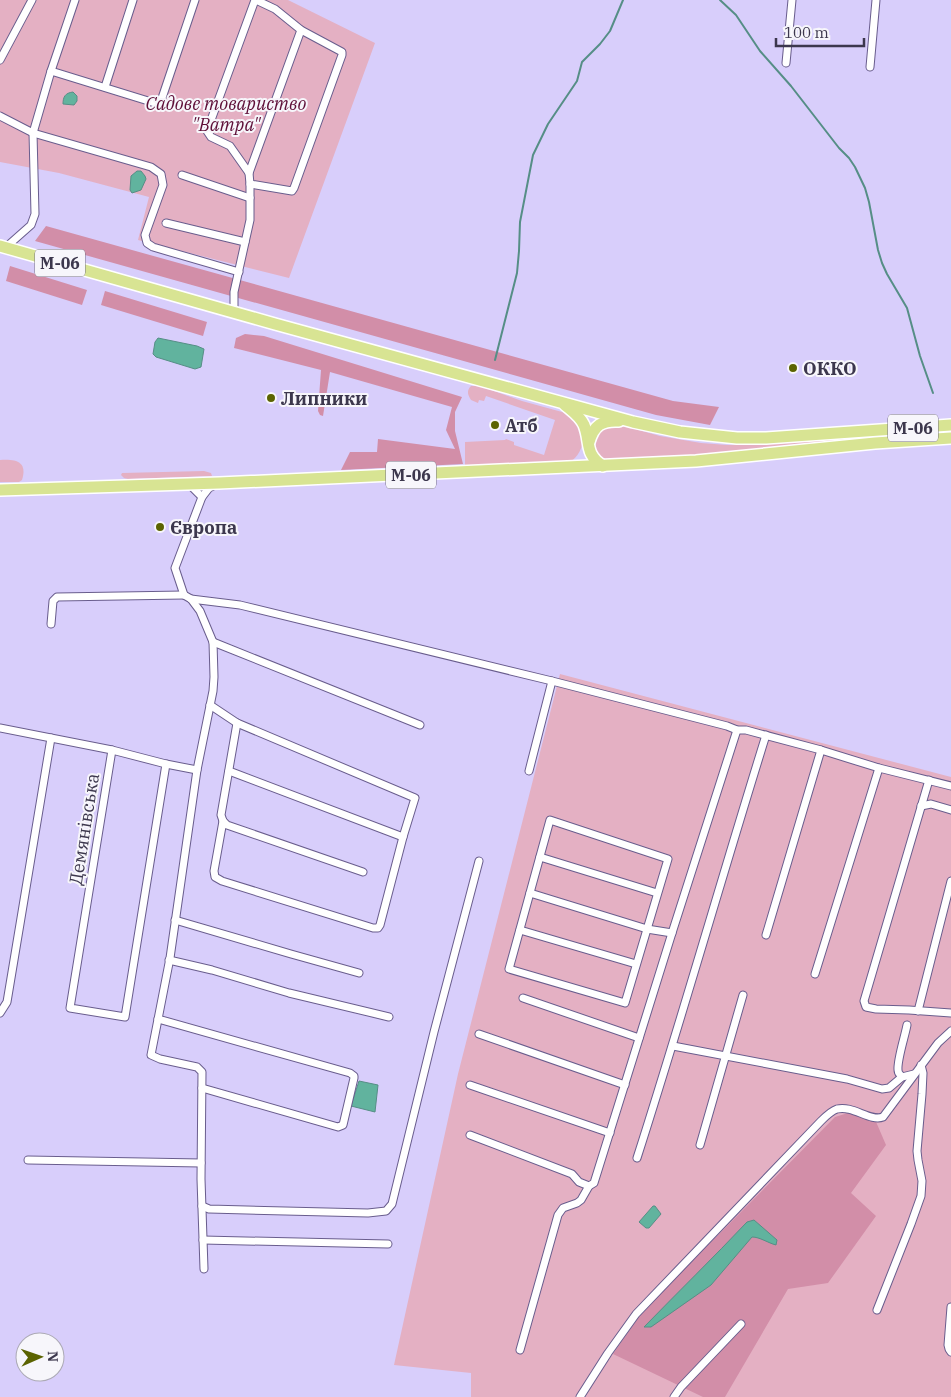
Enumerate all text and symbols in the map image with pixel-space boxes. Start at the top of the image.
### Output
scale bar [776,15,864,47]
text: 100 m [784,23,829,42]
park label: Садове товариство "Ватра" [146,92,306,136]
road number: М-06 [35,250,85,276]
place label: ОККО [803,357,857,380]
marker: ОККО [787,362,799,374]
place label: Липники [281,387,367,410]
marker: Липники [265,392,277,404]
place label: Атб [505,414,538,437]
road number: М-06 [888,414,938,442]
marker: Атб [489,419,501,431]
road number: М-06 [386,462,436,488]
place label: Європа [170,516,237,539]
marker: Європа [154,521,166,533]
street label: Демянівська [64,771,104,886]
north arrow [15,1332,65,1382]
text: N [44,1351,62,1362]

